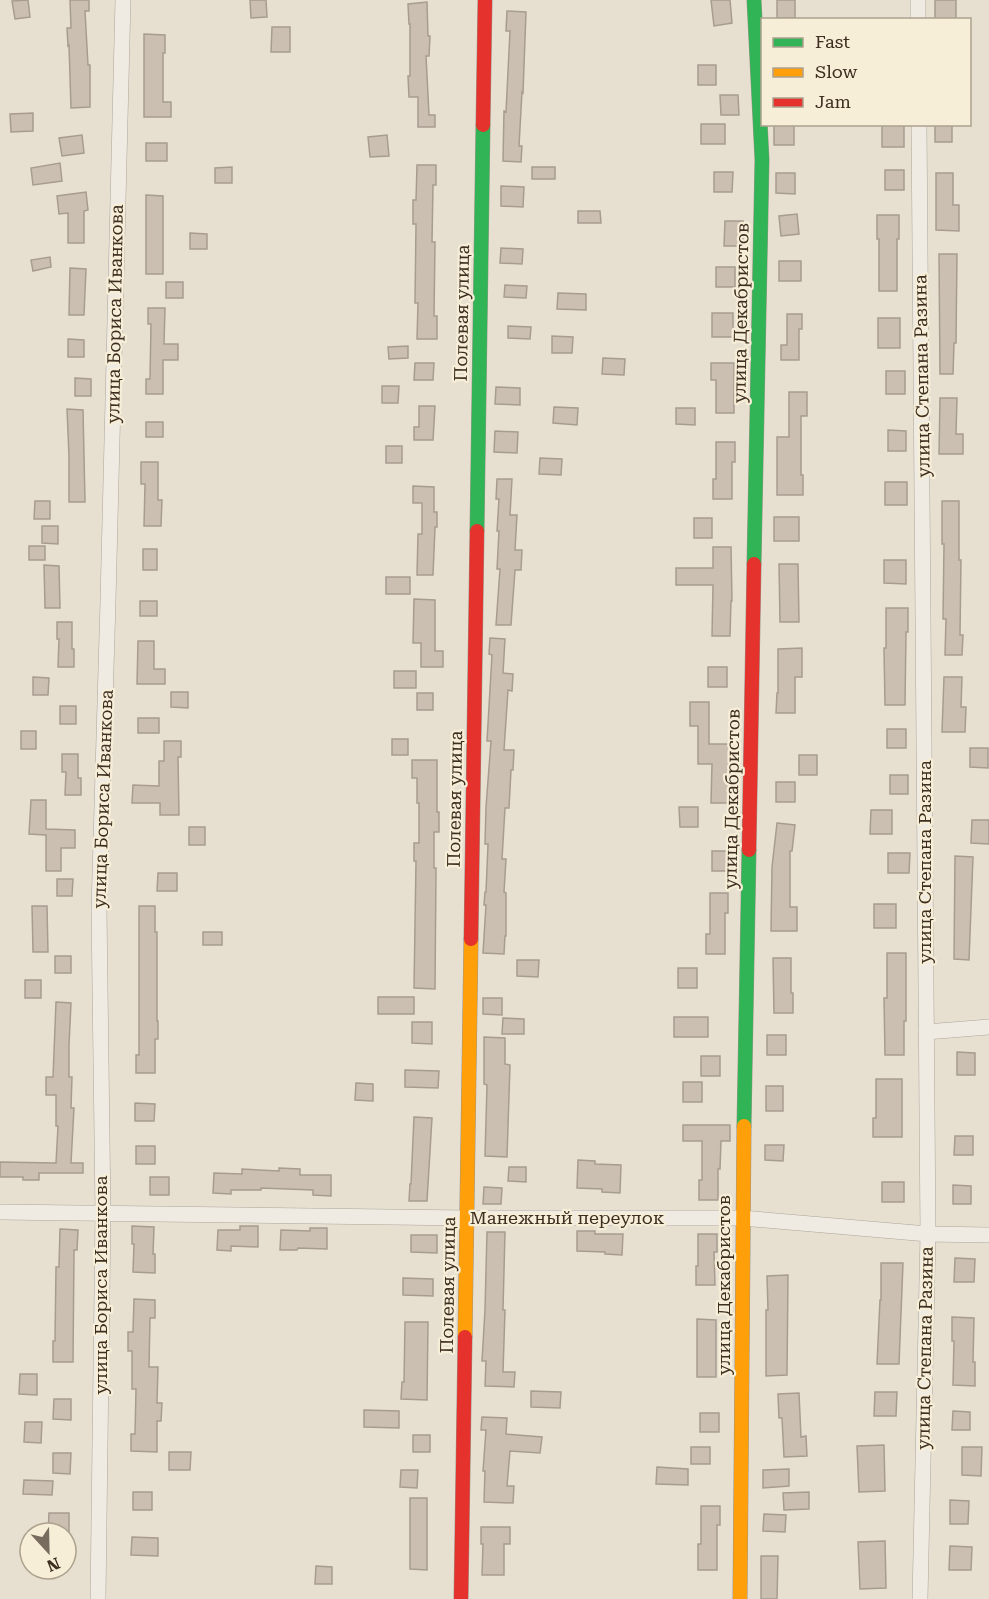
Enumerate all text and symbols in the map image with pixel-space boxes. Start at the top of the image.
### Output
legend [761,18,971,126]
text: Fast [815,31,850,52]
text: Slow [815,61,857,82]
text: Jam [815,91,851,112]
street label: улица Бориса Иванкова [102,204,127,424]
street label: улица Декабристов [728,223,753,403]
street label: Полевая улица [450,244,473,381]
street label: улица Степана Разина [909,274,934,478]
street label: улица Бориса Иванкова [88,689,117,909]
street label: улица Декабристов [719,709,744,889]
street label: Полевая улица [443,730,466,867]
street label: улица Степана Разина [914,760,935,964]
street label: улица Бориса Иванкова [90,1175,111,1395]
street label: улица Декабристов [713,1195,734,1375]
street label: Манежный переулок [470,1207,664,1228]
street label: Полевая улица [436,1216,459,1353]
street label: улица Степана Разина [912,1246,937,1450]
north arrow [18,1521,78,1581]
text: N [44,1553,63,1576]

